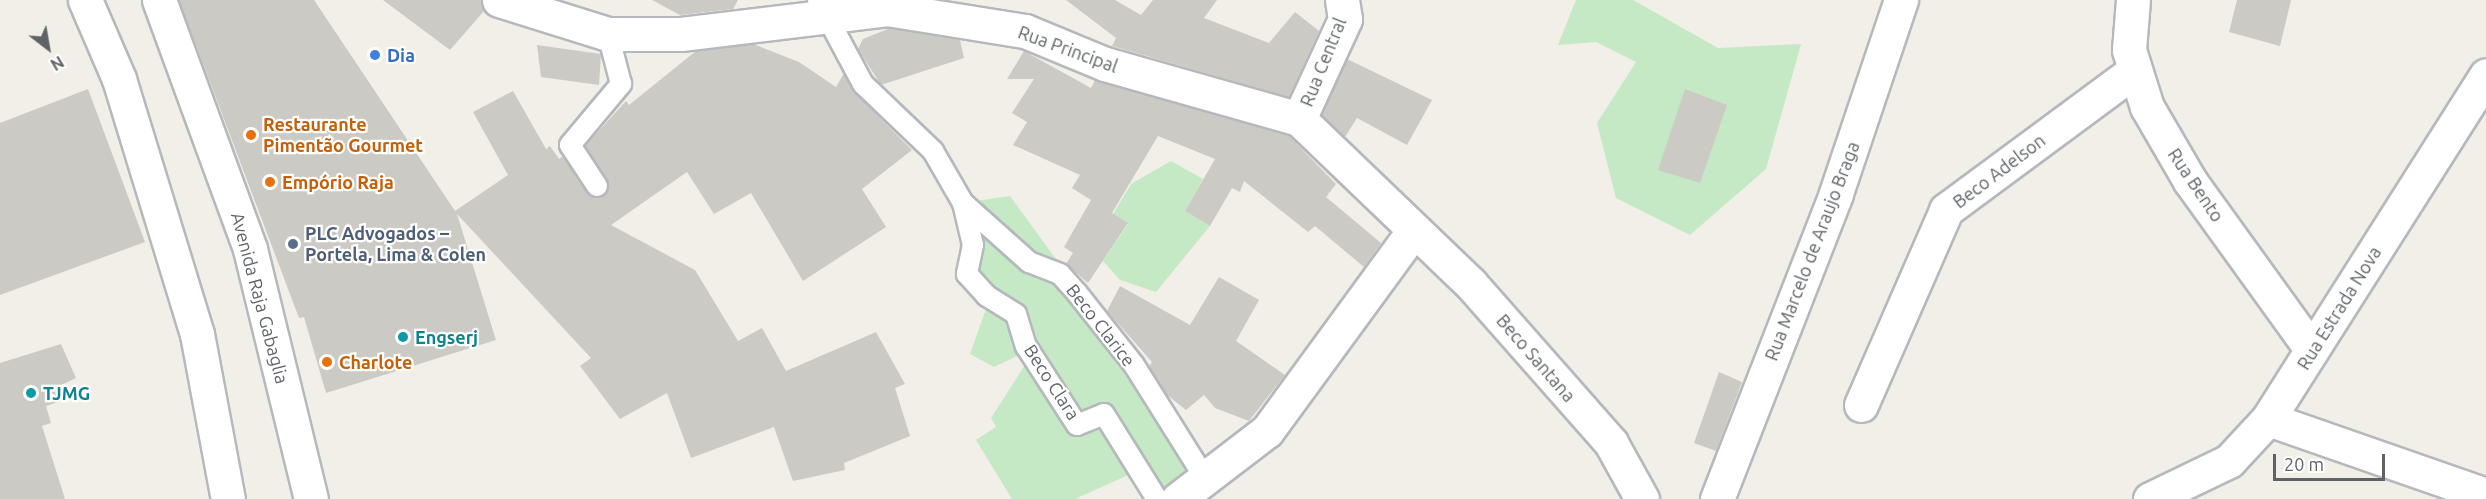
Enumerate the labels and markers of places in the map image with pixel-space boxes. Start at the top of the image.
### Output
place label: Dia [387,44,415,66]
marker: Dia [368,48,382,62]
place label: Restaurante Pimentão Gourmet [263,114,423,156]
marker: Restaurante Pimentão Gourmet [244,128,258,142]
place label: Empório Raja [282,171,394,193]
marker: Empório Raja [263,175,277,189]
place label: PLC Advogados – Portela, Lima & Colen [305,223,486,266]
marker: PLC Advogados – Portela, Lima & Colen [286,237,300,251]
place label: Engserj [415,326,478,348]
marker: Engserj [396,330,410,344]
place label: Charlote [339,351,412,373]
marker: Charlote [320,355,334,369]
place label: TJMG [43,382,90,404]
marker: TJMG [24,386,38,400]

